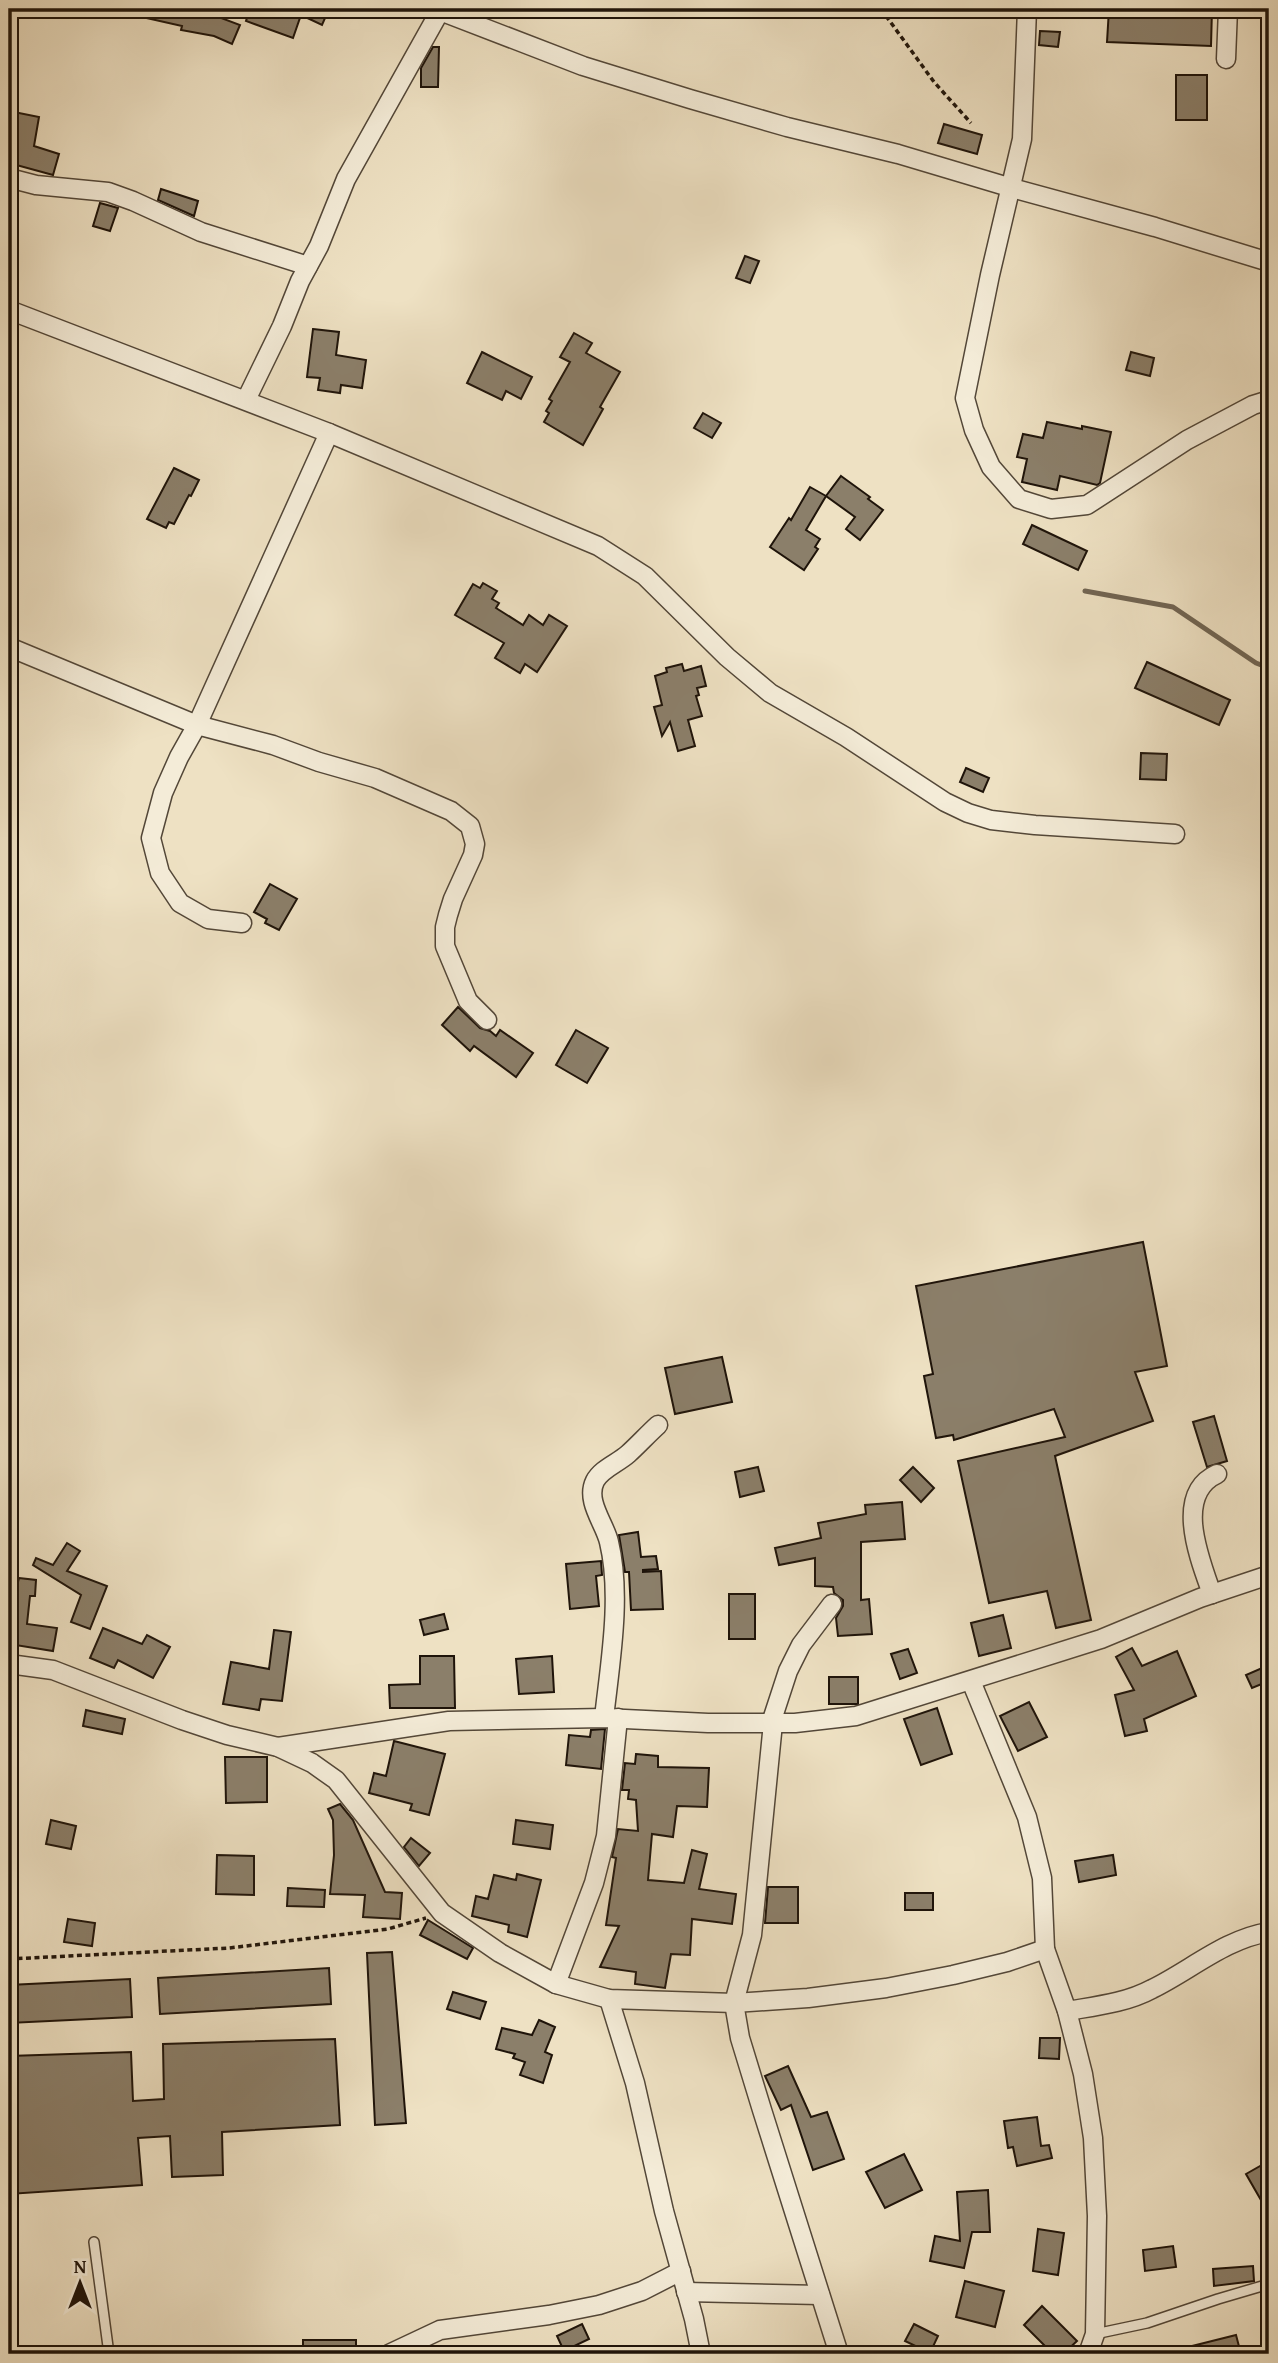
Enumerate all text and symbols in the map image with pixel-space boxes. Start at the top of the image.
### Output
north arrow [46,2248,116,2318]
text: N [74,2252,87,2280]

